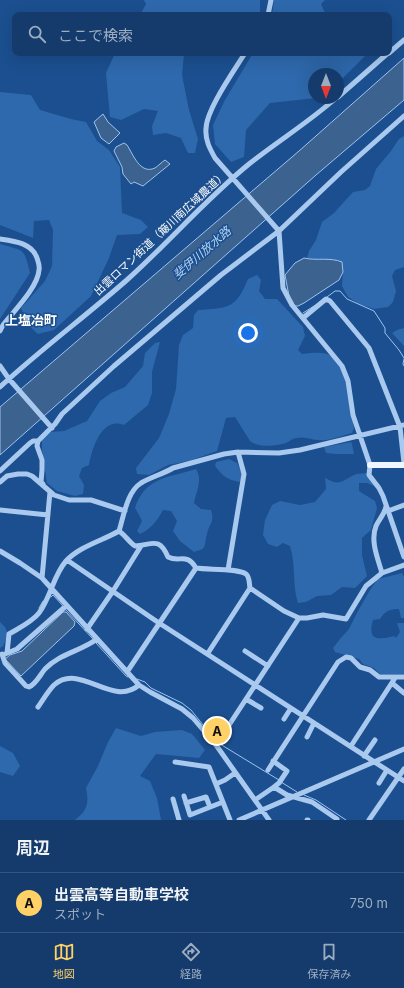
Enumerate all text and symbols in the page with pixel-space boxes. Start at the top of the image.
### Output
search box [12,12,392,56]
icon: search [26,23,48,45]
text: ここで検索 [58,26,133,45]
north arrow [308,68,344,104]
street label: 出雲ロマン街道（簸川南広域農道） [91,168,229,298]
water label: 斐伊川放水路 [170,223,235,282]
district label: 上塩冶町 [5,312,57,328]
your location [238,323,258,343]
pin: A [204,716,230,746]
text: 周辺 [16,838,50,858]
text: 出雲高等自動車学校 [54,885,189,904]
text: A [24,895,34,911]
text: 750 m [350,895,388,911]
text: スポット [54,906,106,922]
tab: 地図 [53,941,75,981]
tab: 経路 [180,941,202,981]
tab: 保存済み [307,941,351,981]

